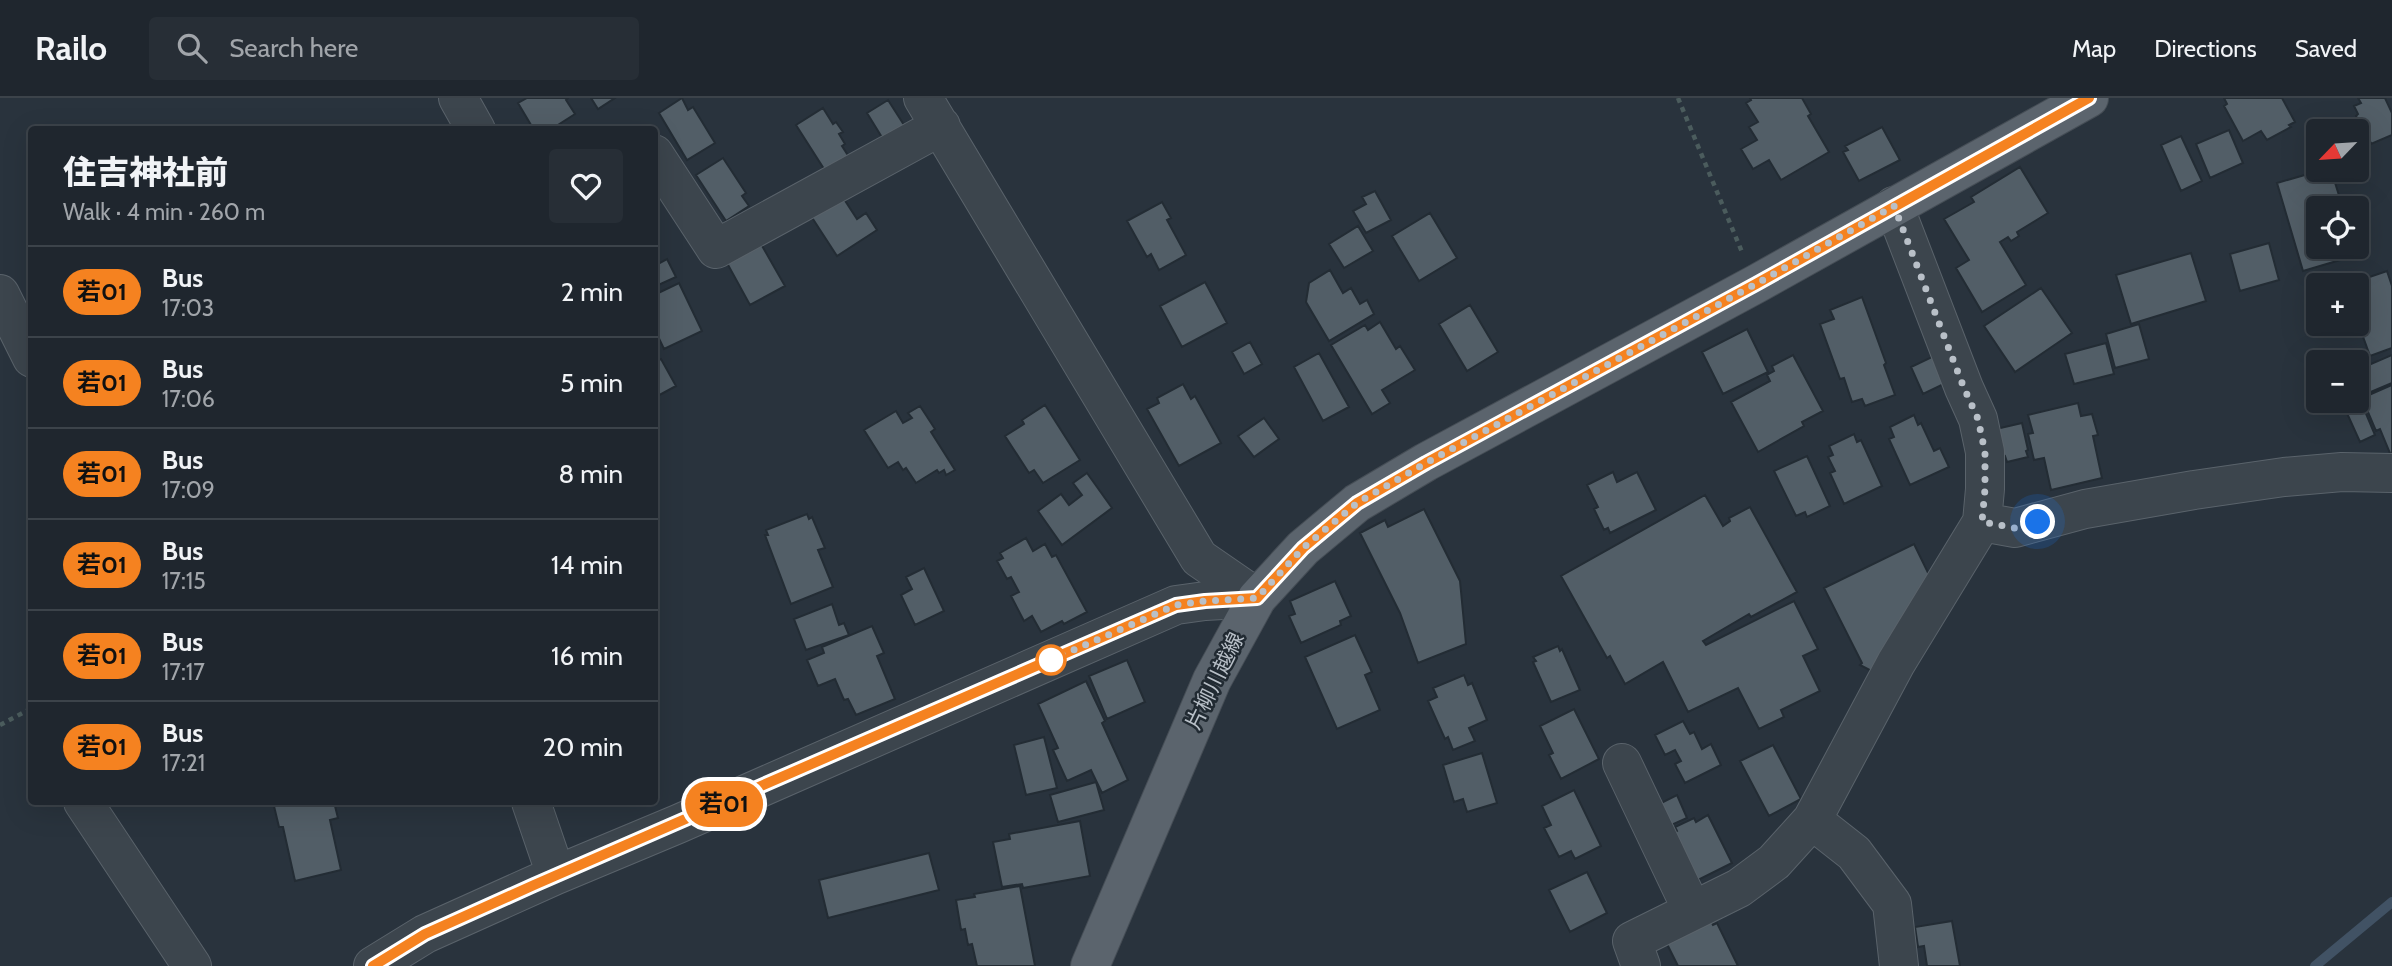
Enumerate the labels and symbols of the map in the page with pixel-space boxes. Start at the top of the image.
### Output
north arrow [2306,119,2370,182]
your location [2020,504,2055,539]
street label: 片柳川越線 [1180,628,1249,733]
unlabelled marker [1036,645,1066,675]
line badge: 若01 [684,781,764,827]

